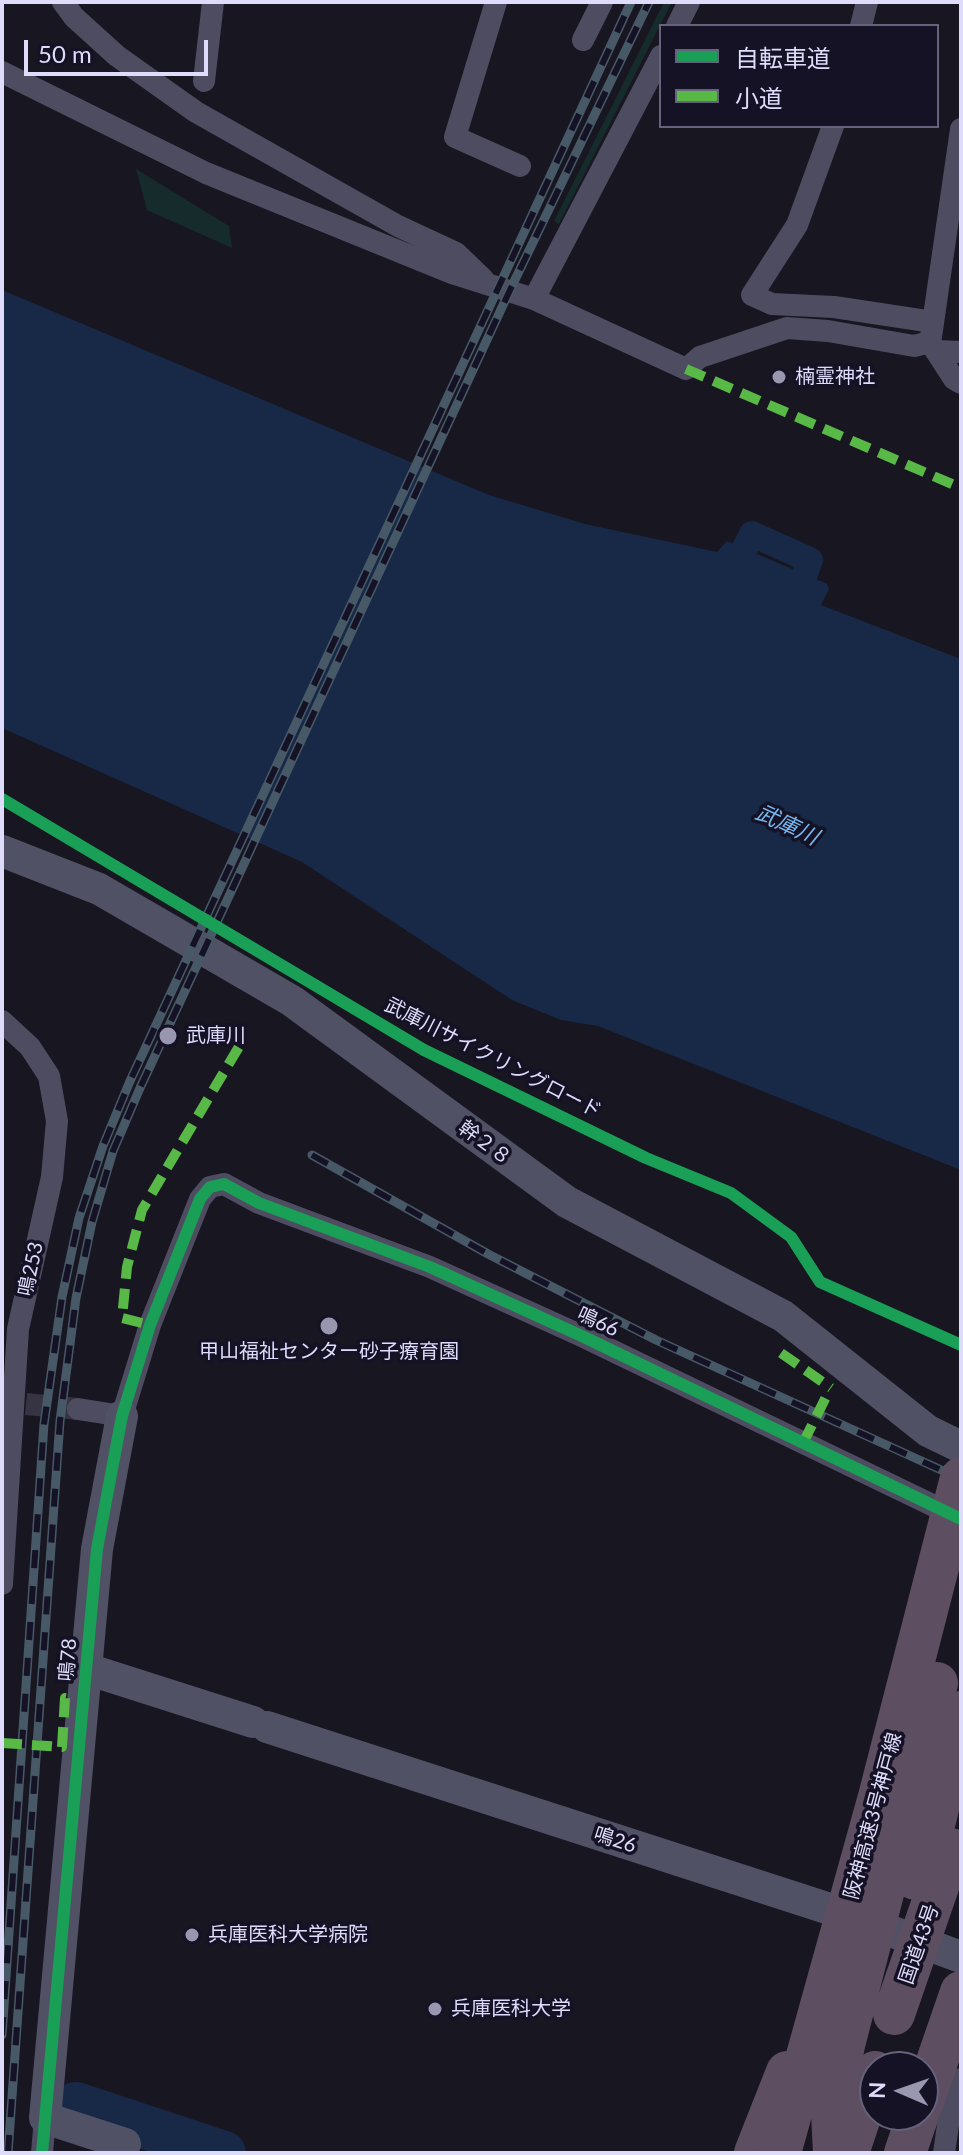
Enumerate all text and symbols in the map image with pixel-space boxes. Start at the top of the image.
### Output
scale bar [28,24,212,74]
legend [659,24,939,128]
text: 50 m [38,39,92,68]
text: 自転車道 [735,43,831,72]
text: 小道 [735,83,783,112]
place label: 楠霊神社 [795,365,875,389]
marker: 楠霊神社 [770,368,788,386]
water label: 武庫川 [752,799,822,851]
street label: 武庫川サイクリングロード [381,993,605,1123]
place label: 武庫川 [186,1024,246,1048]
marker: 武庫川 [157,1025,179,1047]
street label: 幹２８ [454,1116,516,1170]
street label: 鳴253 [14,1240,48,1298]
street label: 鳴66 [573,1302,623,1342]
marker: 甲山福祉センター砂子療育園 [318,1315,340,1337]
place label: 甲山福祉センター砂子療育園 [199,1340,459,1364]
street label: 鳴78 [54,1637,82,1683]
street label: 阪神高速3号神戸線 [839,1730,907,1902]
street label: 鳴26 [591,1822,639,1858]
street label: 国道43号 [894,1901,944,1987]
place label: 兵庫医科大学病院 [208,1923,368,1947]
marker: 兵庫医科大学病院 [183,1926,201,1944]
place label: 兵庫医科大学 [451,1997,571,2021]
marker: 兵庫医科大学 [426,2000,444,2018]
north arrow [859,2051,939,2131]
text: N [863,2081,890,2099]

